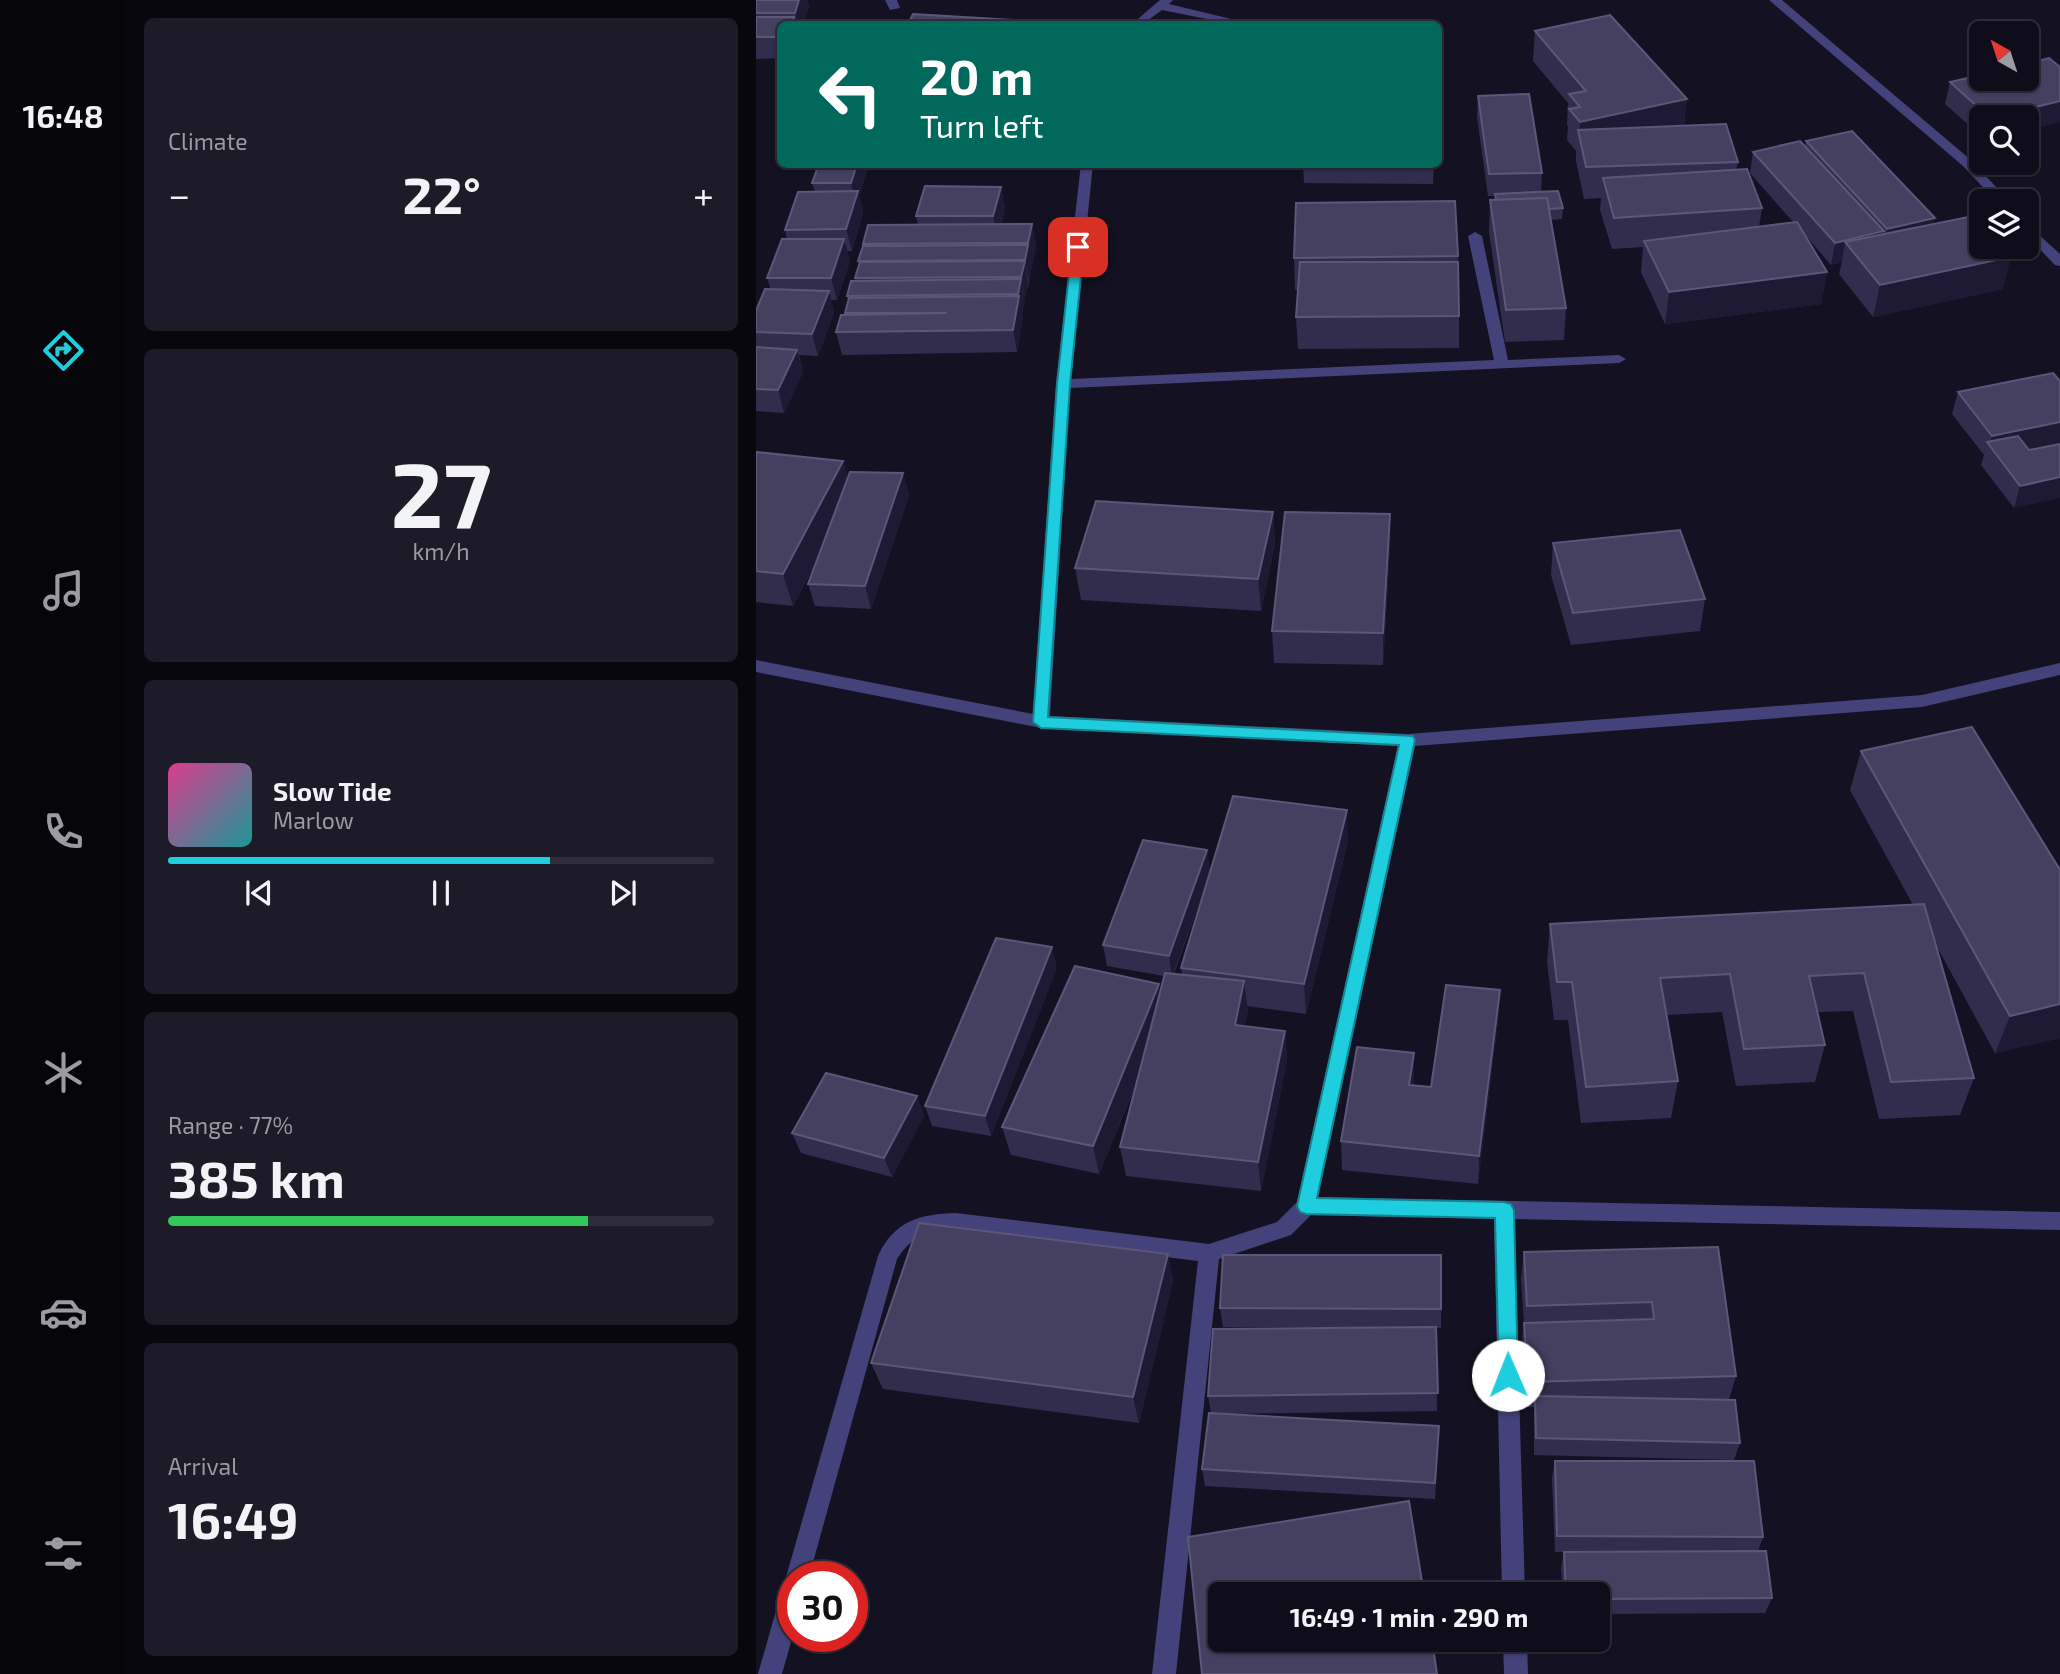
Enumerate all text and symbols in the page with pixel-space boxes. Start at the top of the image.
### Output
north arrow [1969,21,2039,91]
map controls [1969,21,2039,259]
text: 20 m [920,46,1033,105]
icon: left [805,49,896,140]
text: 16:48 [22,96,104,134]
button: search [1969,105,2039,175]
text: Turn left [920,106,1044,144]
text: Climate [168,127,248,155]
text: 22° [402,162,481,224]
text: − [168,171,190,217]
text: + [693,171,714,217]
button: layers [1969,189,2039,259]
pin [1048,217,1108,277]
icon: arrive [1059,228,1097,266]
icon: directions [39,326,88,375]
text: 27 [391,437,491,546]
text: km/h [412,537,470,565]
icon: music [39,566,88,615]
text: Slow Tide [273,775,392,806]
text: Marlow [273,806,354,834]
icon: phone [39,807,88,856]
icon: previous [240,874,278,912]
icon: pause [422,874,460,912]
icon: next [604,874,642,912]
icon: climate [39,1048,88,1097]
text: Range · 77% [168,1111,293,1139]
text: 385 km [168,1146,345,1208]
icon: car [39,1288,88,1337]
position arrow [1471,1338,1545,1412]
text: Arrival [168,1452,238,1480]
text: 16:49 [168,1487,298,1549]
icon: filters [39,1529,88,1578]
speed limit sign: 30 [777,1561,868,1652]
text: 16:49 · 1 min · 290 m [1290,1601,1528,1632]

